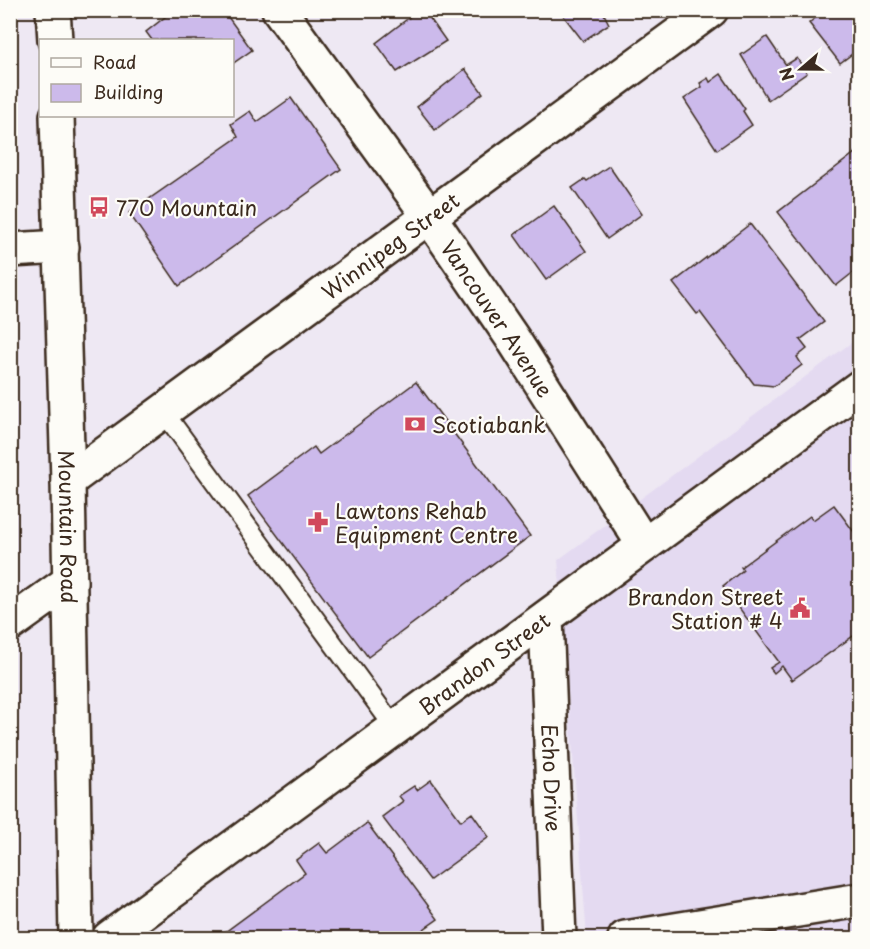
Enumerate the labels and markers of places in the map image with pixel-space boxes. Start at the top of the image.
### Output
place label: 770 Mountain [116,191,257,223]
bus stop icon: 770 Mountain [87,195,111,219]
place label: Scotiabank [432,408,546,440]
bank icon: Scotiabank [403,412,427,436]
place label: Lawtons Rehab Equipment Centre [335,494,518,550]
pharmacy icon: Lawtons Rehab Equipment Centre [306,510,330,534]
place label: Brandon Street Station # 4 [627,580,783,636]
public building icon: Brandon Street Station # 4 [788,596,812,620]

